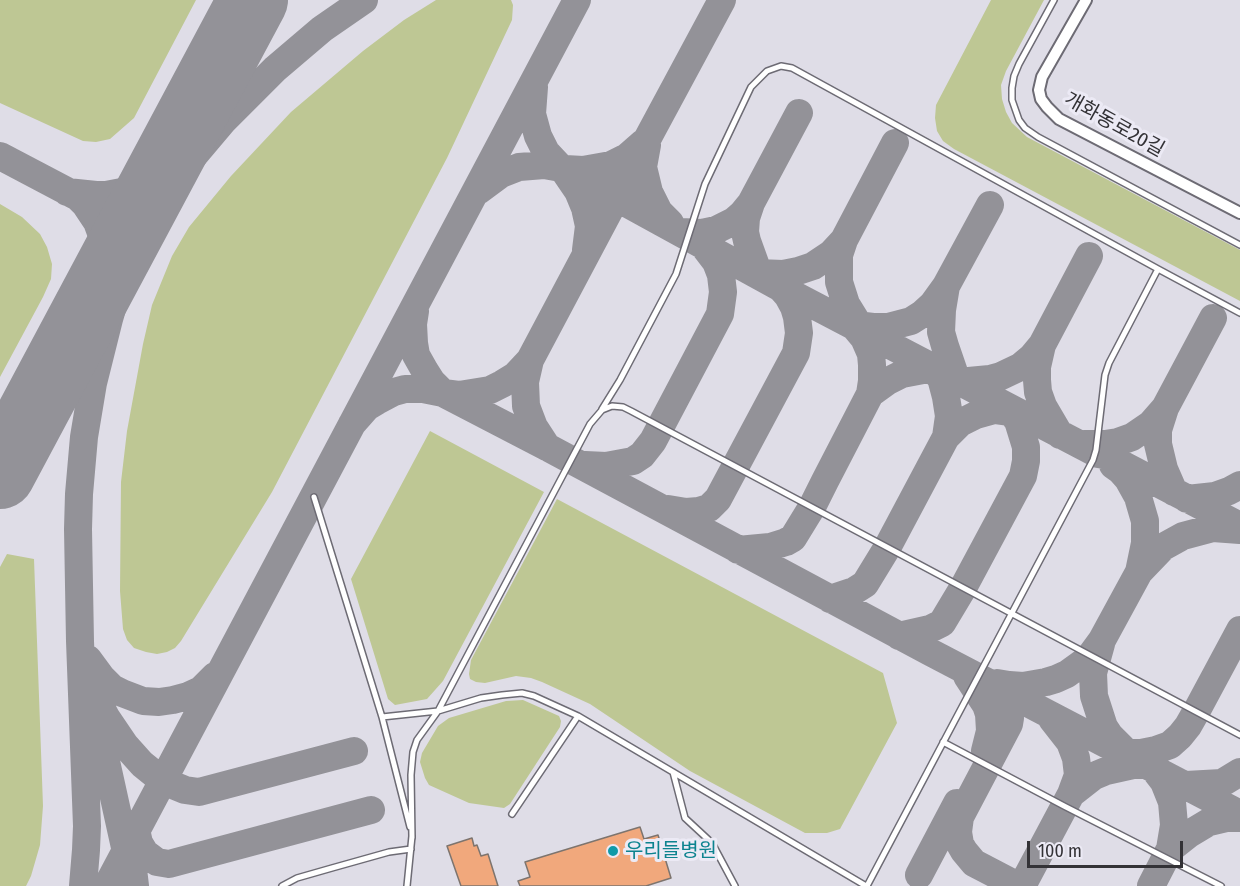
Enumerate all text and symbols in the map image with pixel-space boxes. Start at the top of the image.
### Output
street label: 개화동로20길 [1060,88,1168,162]
scale bar [1030,829,1186,867]
place label: 우리들병원 [625,839,717,863]
text: 100 m [1038,840,1082,862]
marker: 우리들병원 [606,844,620,858]

